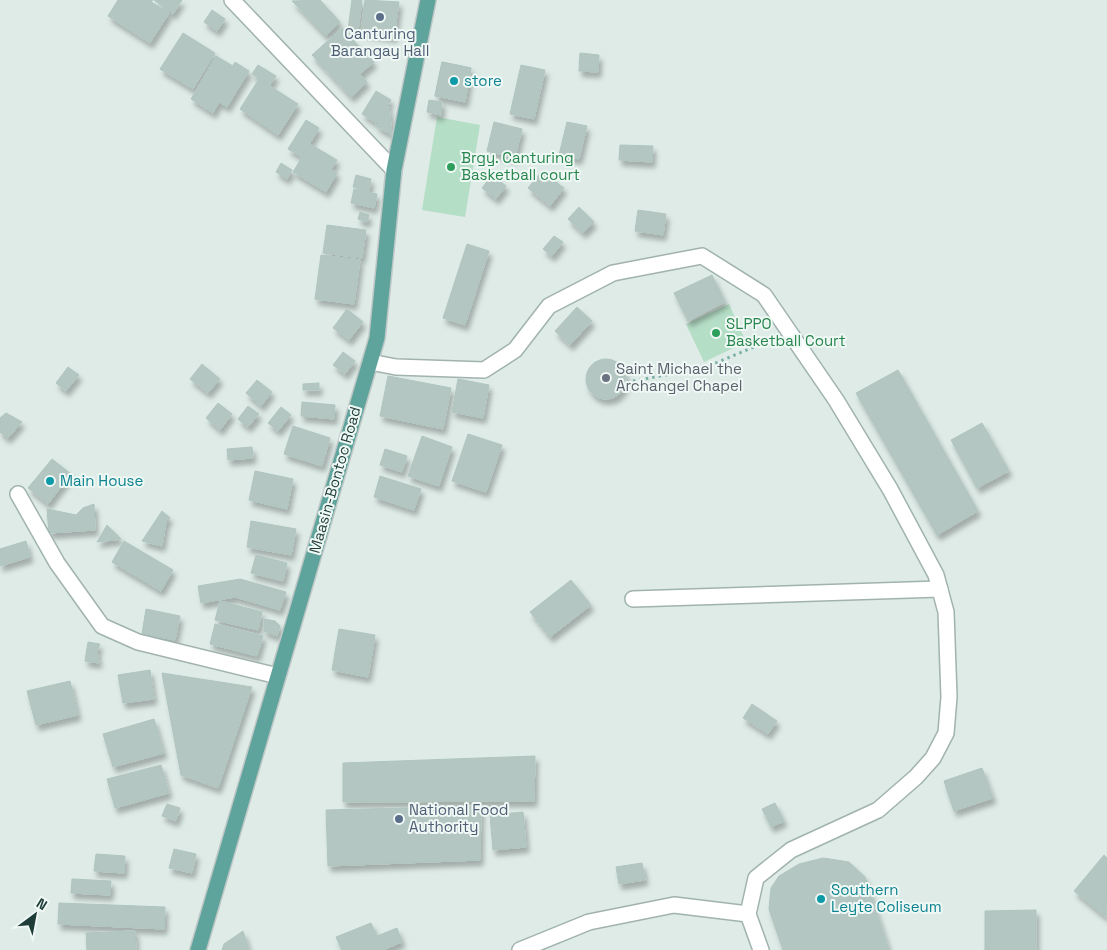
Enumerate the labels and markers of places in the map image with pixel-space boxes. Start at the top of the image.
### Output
marker: Canturing Barangay Hall [374,11,386,23]
place label: Canturing Barangay Hall [331,24,429,60]
place label: store [464,71,502,90]
marker: store [448,75,460,87]
place label: Brgy. Canturing Basketball court [461,148,580,184]
marker: Brgy. Canturing Basketball court [445,161,457,173]
place label: SLPPO Basketball Court [726,314,846,350]
marker: SLPPO Basketball Court [710,327,722,339]
place label: Saint Michael the Archangel Chapel [616,359,743,395]
marker: Saint Michael the Archangel Chapel [600,372,612,384]
place label: Main House [60,471,144,490]
marker: Main House [44,475,56,487]
place label: National Food Authority [409,800,509,836]
marker: National Food Authority [393,813,405,825]
place label: Southern Leyte Coliseum [831,880,942,916]
marker: Southern Leyte Coliseum [815,893,827,905]

